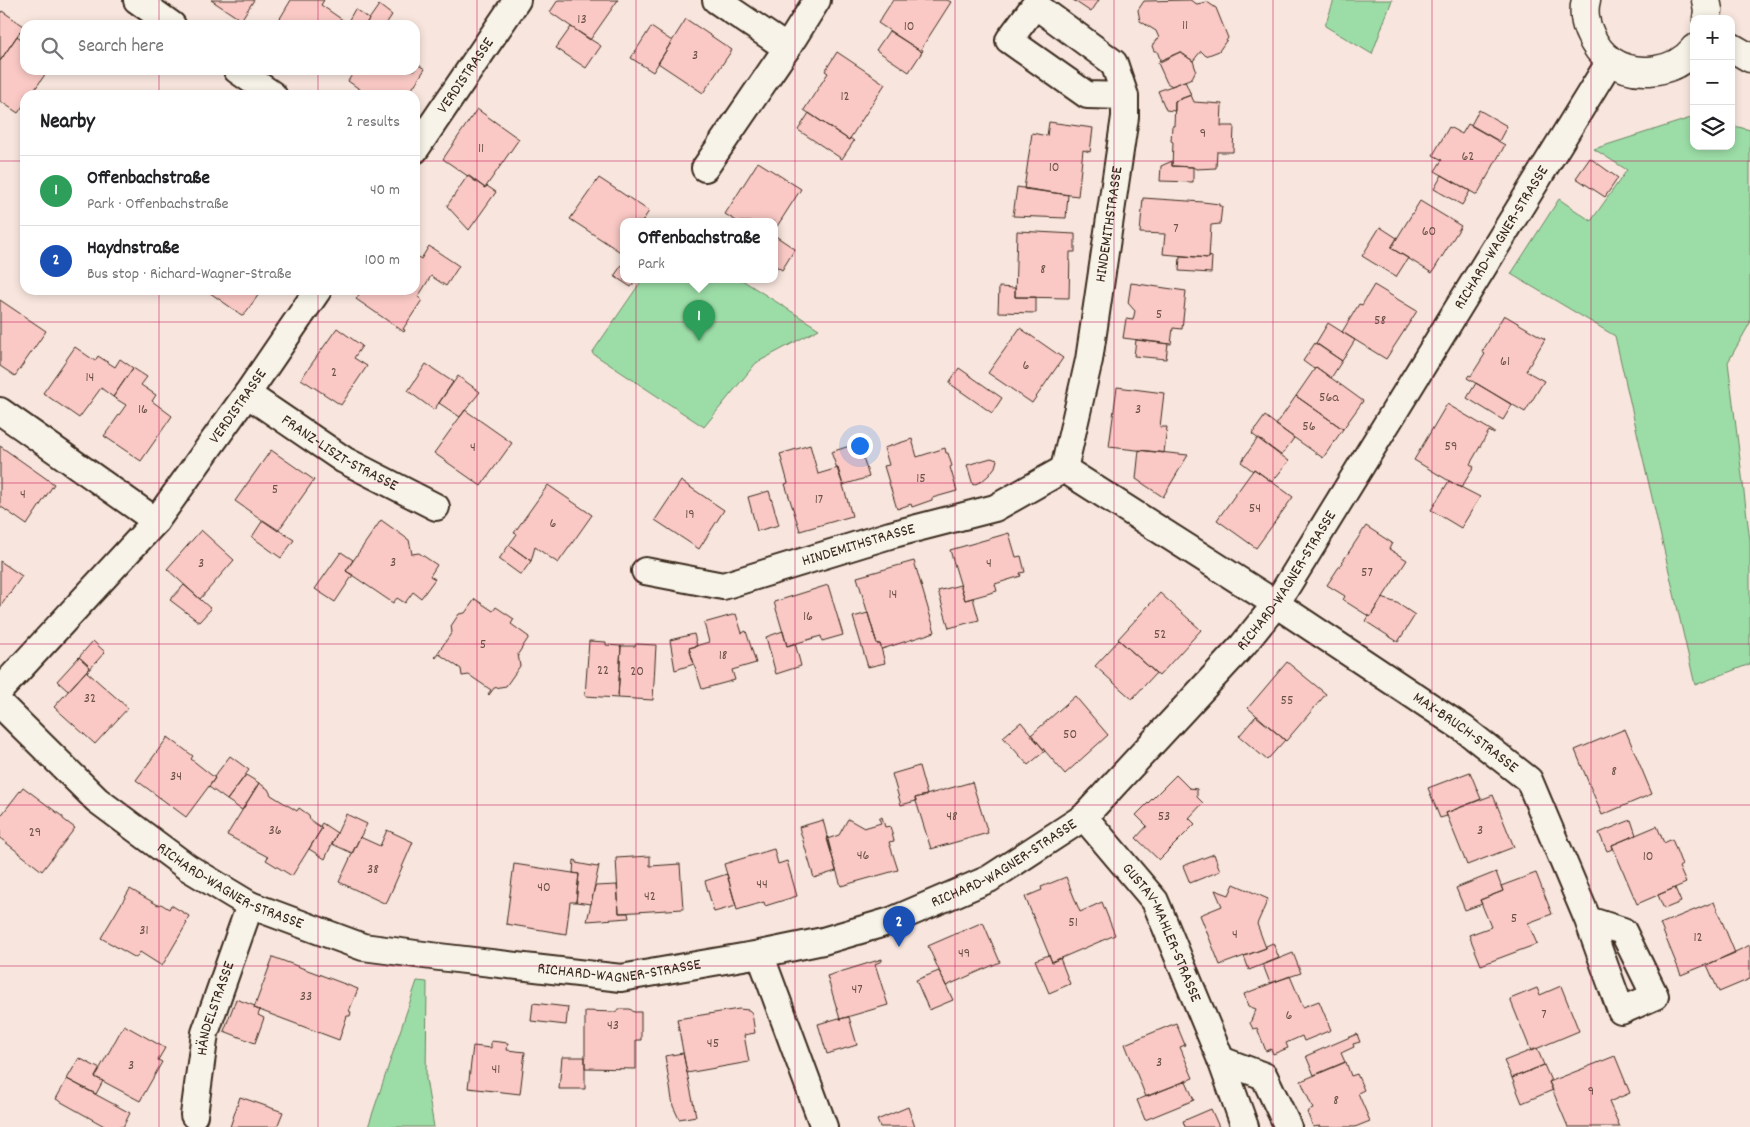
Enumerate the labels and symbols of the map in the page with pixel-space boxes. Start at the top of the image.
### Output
house number: 13 [577,10,587,30]
house number: 11 [1182,16,1188,36]
house number: 10 [904,17,914,37]
street label: VERDISTRASSE [432,32,500,118]
house number: 3 [692,46,698,66]
house number: 12 [840,87,850,107]
house number: 9 [1200,124,1206,144]
house number: 11 [478,139,484,159]
house number: 62 [1462,147,1474,167]
house number: 10 [1049,158,1059,178]
street label: RICHARD-WAGNER-STRASSE [1448,161,1555,314]
street label: HINDEMITHSTRASSE [1089,164,1129,284]
house number: 7 [1173,219,1179,239]
house number: 60 [1422,222,1436,242]
house number: 8 [1040,260,1046,280]
pin: 1 [683,300,715,341]
house number: 5 [1156,305,1162,325]
house number: 58 [1374,311,1386,331]
house number: 61 [1500,352,1510,372]
house number: 6 [1023,356,1030,376]
street label: VERDISTRASSE [203,363,273,449]
house number: 2 [331,363,337,383]
house number: 14 [86,368,94,388]
house number: 56a [1319,388,1339,408]
house number: 16 [138,400,148,420]
house number: 3 [1135,400,1141,420]
street label: FRANZ-LISZT-STRASSE [276,409,403,498]
house number: 56 [1302,417,1316,437]
your location [847,433,873,459]
house number: 59 [1445,437,1457,457]
house number: 4 [470,438,476,458]
house number: 15 [916,469,926,489]
house number: 5 [272,480,278,500]
house number: 4 [20,485,26,505]
house number: 17 [815,490,823,510]
house number: 54 [1249,499,1261,519]
house number: 19 [685,505,695,525]
street label: RICHARD-WAGNER-STRASSE [1231,506,1343,656]
house number: 6 [550,514,557,534]
street label: HINDEMITHSTRASSE [799,517,918,573]
house number: 3 [390,553,396,573]
house number: 3 [198,554,204,574]
house number: 4 [986,554,992,574]
house number: 57 [1361,563,1373,583]
house number: 14 [889,585,897,605]
house number: 16 [803,607,813,627]
house number: 52 [1154,625,1166,645]
house number: 5 [480,635,486,655]
house number: 18 [719,646,728,666]
house number: 22 [597,661,609,681]
house number: 20 [630,662,644,682]
street label: MAX-BRUCH-STRASSE [1408,686,1524,779]
house number: 32 [84,689,96,709]
house number: 55 [1281,691,1293,711]
house number: 50 [1063,725,1077,745]
house number: 8 [1611,762,1617,782]
house number: 34 [170,767,182,787]
house number: 48 [946,807,958,827]
house number: 53 [1158,807,1170,827]
street label: RICHARD-WAGNER-STRASSE [927,813,1082,914]
house number: 36 [268,821,282,841]
house number: 3 [1477,821,1483,841]
house number: 29 [29,823,41,843]
street label: RICHARD-WAGNER-STRASSE [152,837,307,936]
house number: 46 [857,846,869,866]
house number: 10 [1643,847,1653,867]
street label: GUSTAV-MAHLER-STRASSE [1116,858,1207,1006]
house number: 38 [367,860,379,880]
house number: 44 [756,875,768,895]
house number: 40 [537,878,551,898]
house number: 42 [644,887,656,907]
pin: 2 [883,906,915,947]
house number: 5 [1511,909,1517,929]
house number: 51 [1068,913,1078,933]
house number: 31 [139,921,149,941]
house number: 4 [1232,925,1238,945]
house number: 12 [1693,928,1703,948]
house number: 49 [958,944,970,964]
street label: RICHARD-WAGNER-STRASSE [536,953,703,990]
street label: HÄNDELSTRASSE [191,958,241,1057]
house number: 47 [851,980,863,1000]
house number: 33 [300,987,312,1007]
house number: 7 [1541,1005,1547,1025]
house number: 6 [1286,1006,1293,1026]
house number: 43 [607,1016,619,1036]
house number: 45 [707,1034,719,1054]
house number: 3 [1156,1053,1162,1073]
house number: 3 [128,1056,134,1076]
house number: 41 [492,1060,500,1080]
house number: 9 [1588,1082,1594,1102]
house number: 8 [1333,1091,1339,1111]

